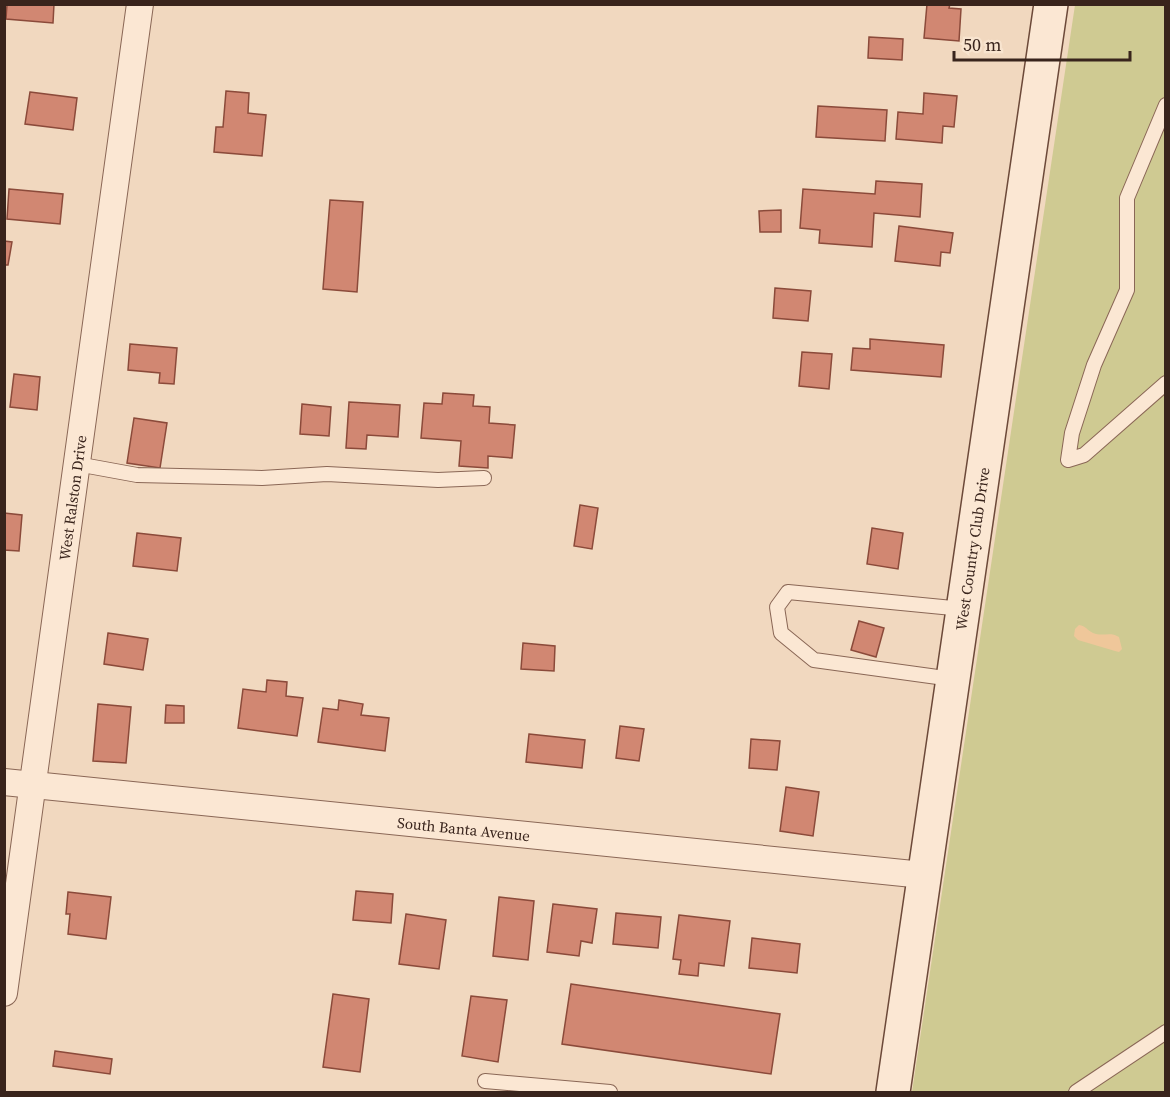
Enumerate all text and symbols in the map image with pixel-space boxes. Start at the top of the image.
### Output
scale bar [954,24,1130,62]
text: 50 m [963,32,1001,57]
street label: West Ralston Drive [53,433,91,562]
street label: West Country Club Drive [950,465,994,632]
street label: South Banta Avenue [396,811,531,846]

